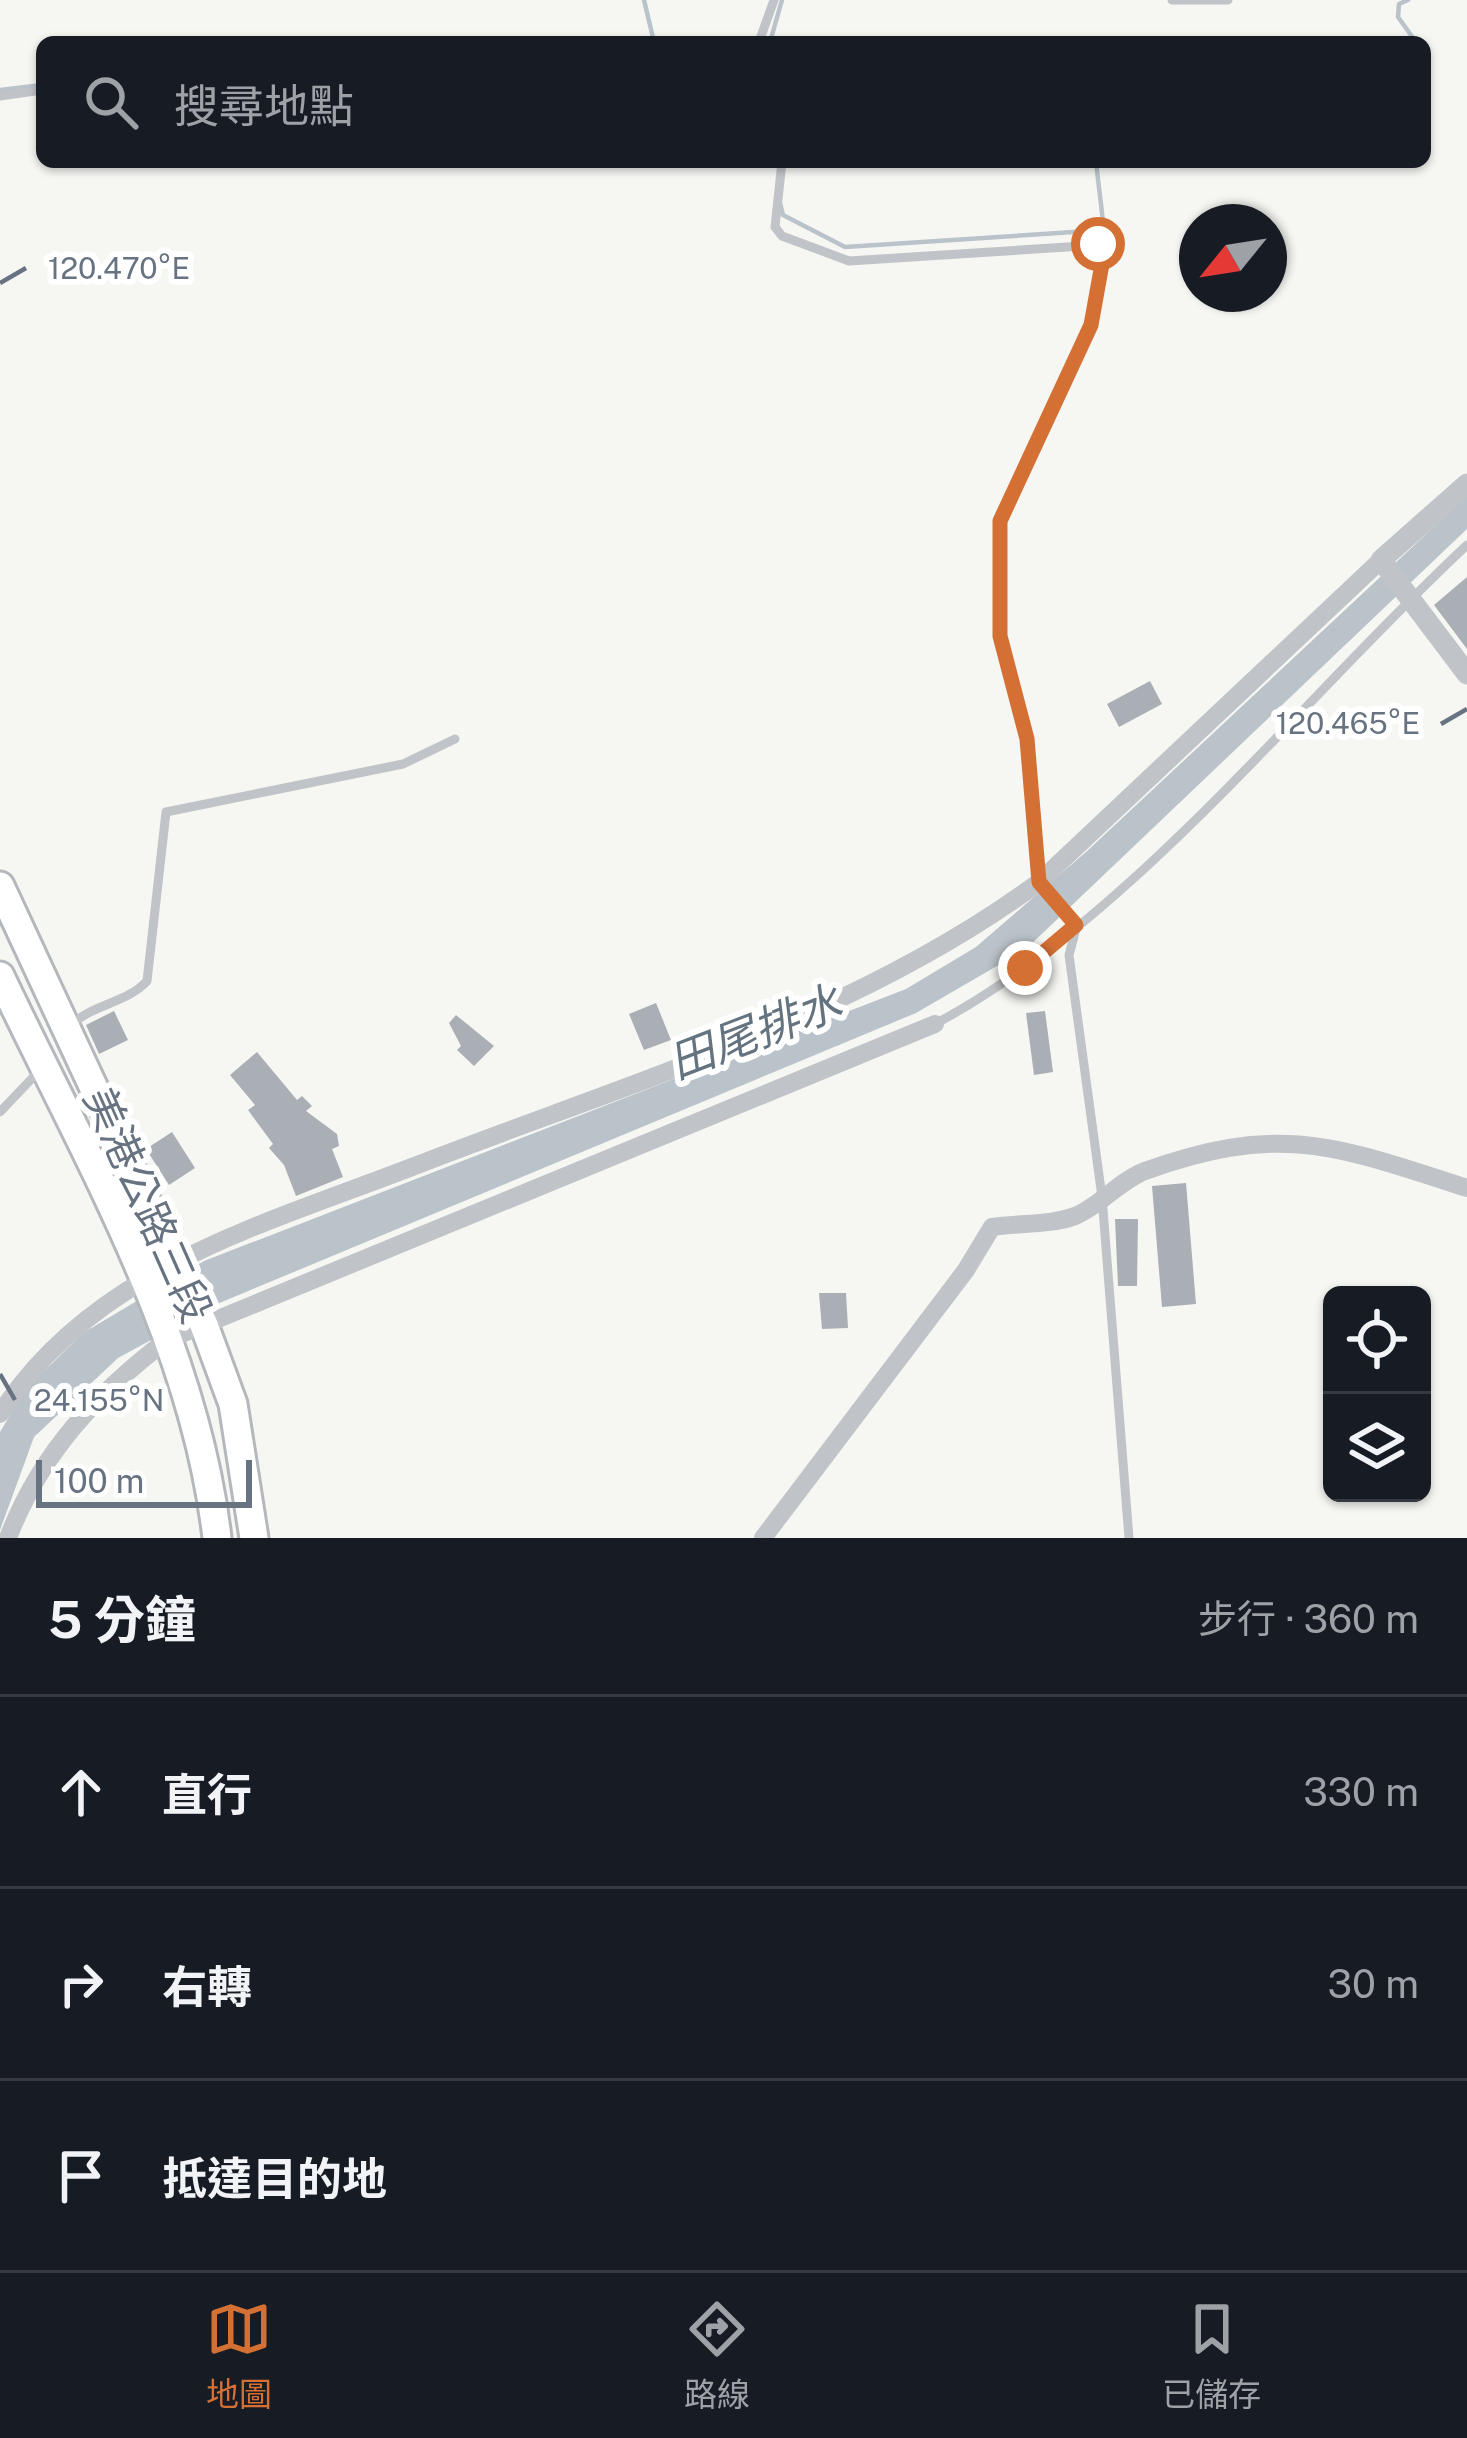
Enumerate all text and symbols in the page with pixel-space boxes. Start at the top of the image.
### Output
search box [36,36,1431,168]
icon: search [78,69,144,135]
text: 搜尋地點 [174,79,354,132]
north arrow [1179,204,1287,312]
route start [1071,217,1125,271]
text: 120.470°E [48,250,190,286]
text: 120.465°E [1276,705,1420,741]
route end [998,941,1052,995]
water label: 田尾排水 [661,974,850,1089]
street label: 美港公路三段 [75,1080,222,1330]
map controls [1323,1286,1431,1502]
button: locate [1323,1286,1431,1394]
text: 24.155°N [34,1382,164,1418]
button: layers [1323,1394,1431,1502]
scale bar [36,1454,252,1507]
text: 100 m [54,1462,144,1500]
text: 5 分鐘 [48,1590,196,1649]
text: 步行 · 360 m [1198,1596,1419,1642]
icon: ahead [48,1759,114,1825]
text: 直行 [162,1768,252,1821]
text: 330 m [1303,1769,1419,1815]
icon: right [48,1951,114,2017]
text: 右轉 [162,1960,252,2013]
text: 30 m [1328,1961,1419,2007]
icon: arrive [48,2143,114,2209]
text: 抵達目的地 [162,2152,387,2205]
tab: 地圖 [206,2296,272,2416]
tab: 路線 [684,2296,750,2416]
tab: 已儲存 [1162,2296,1261,2416]

